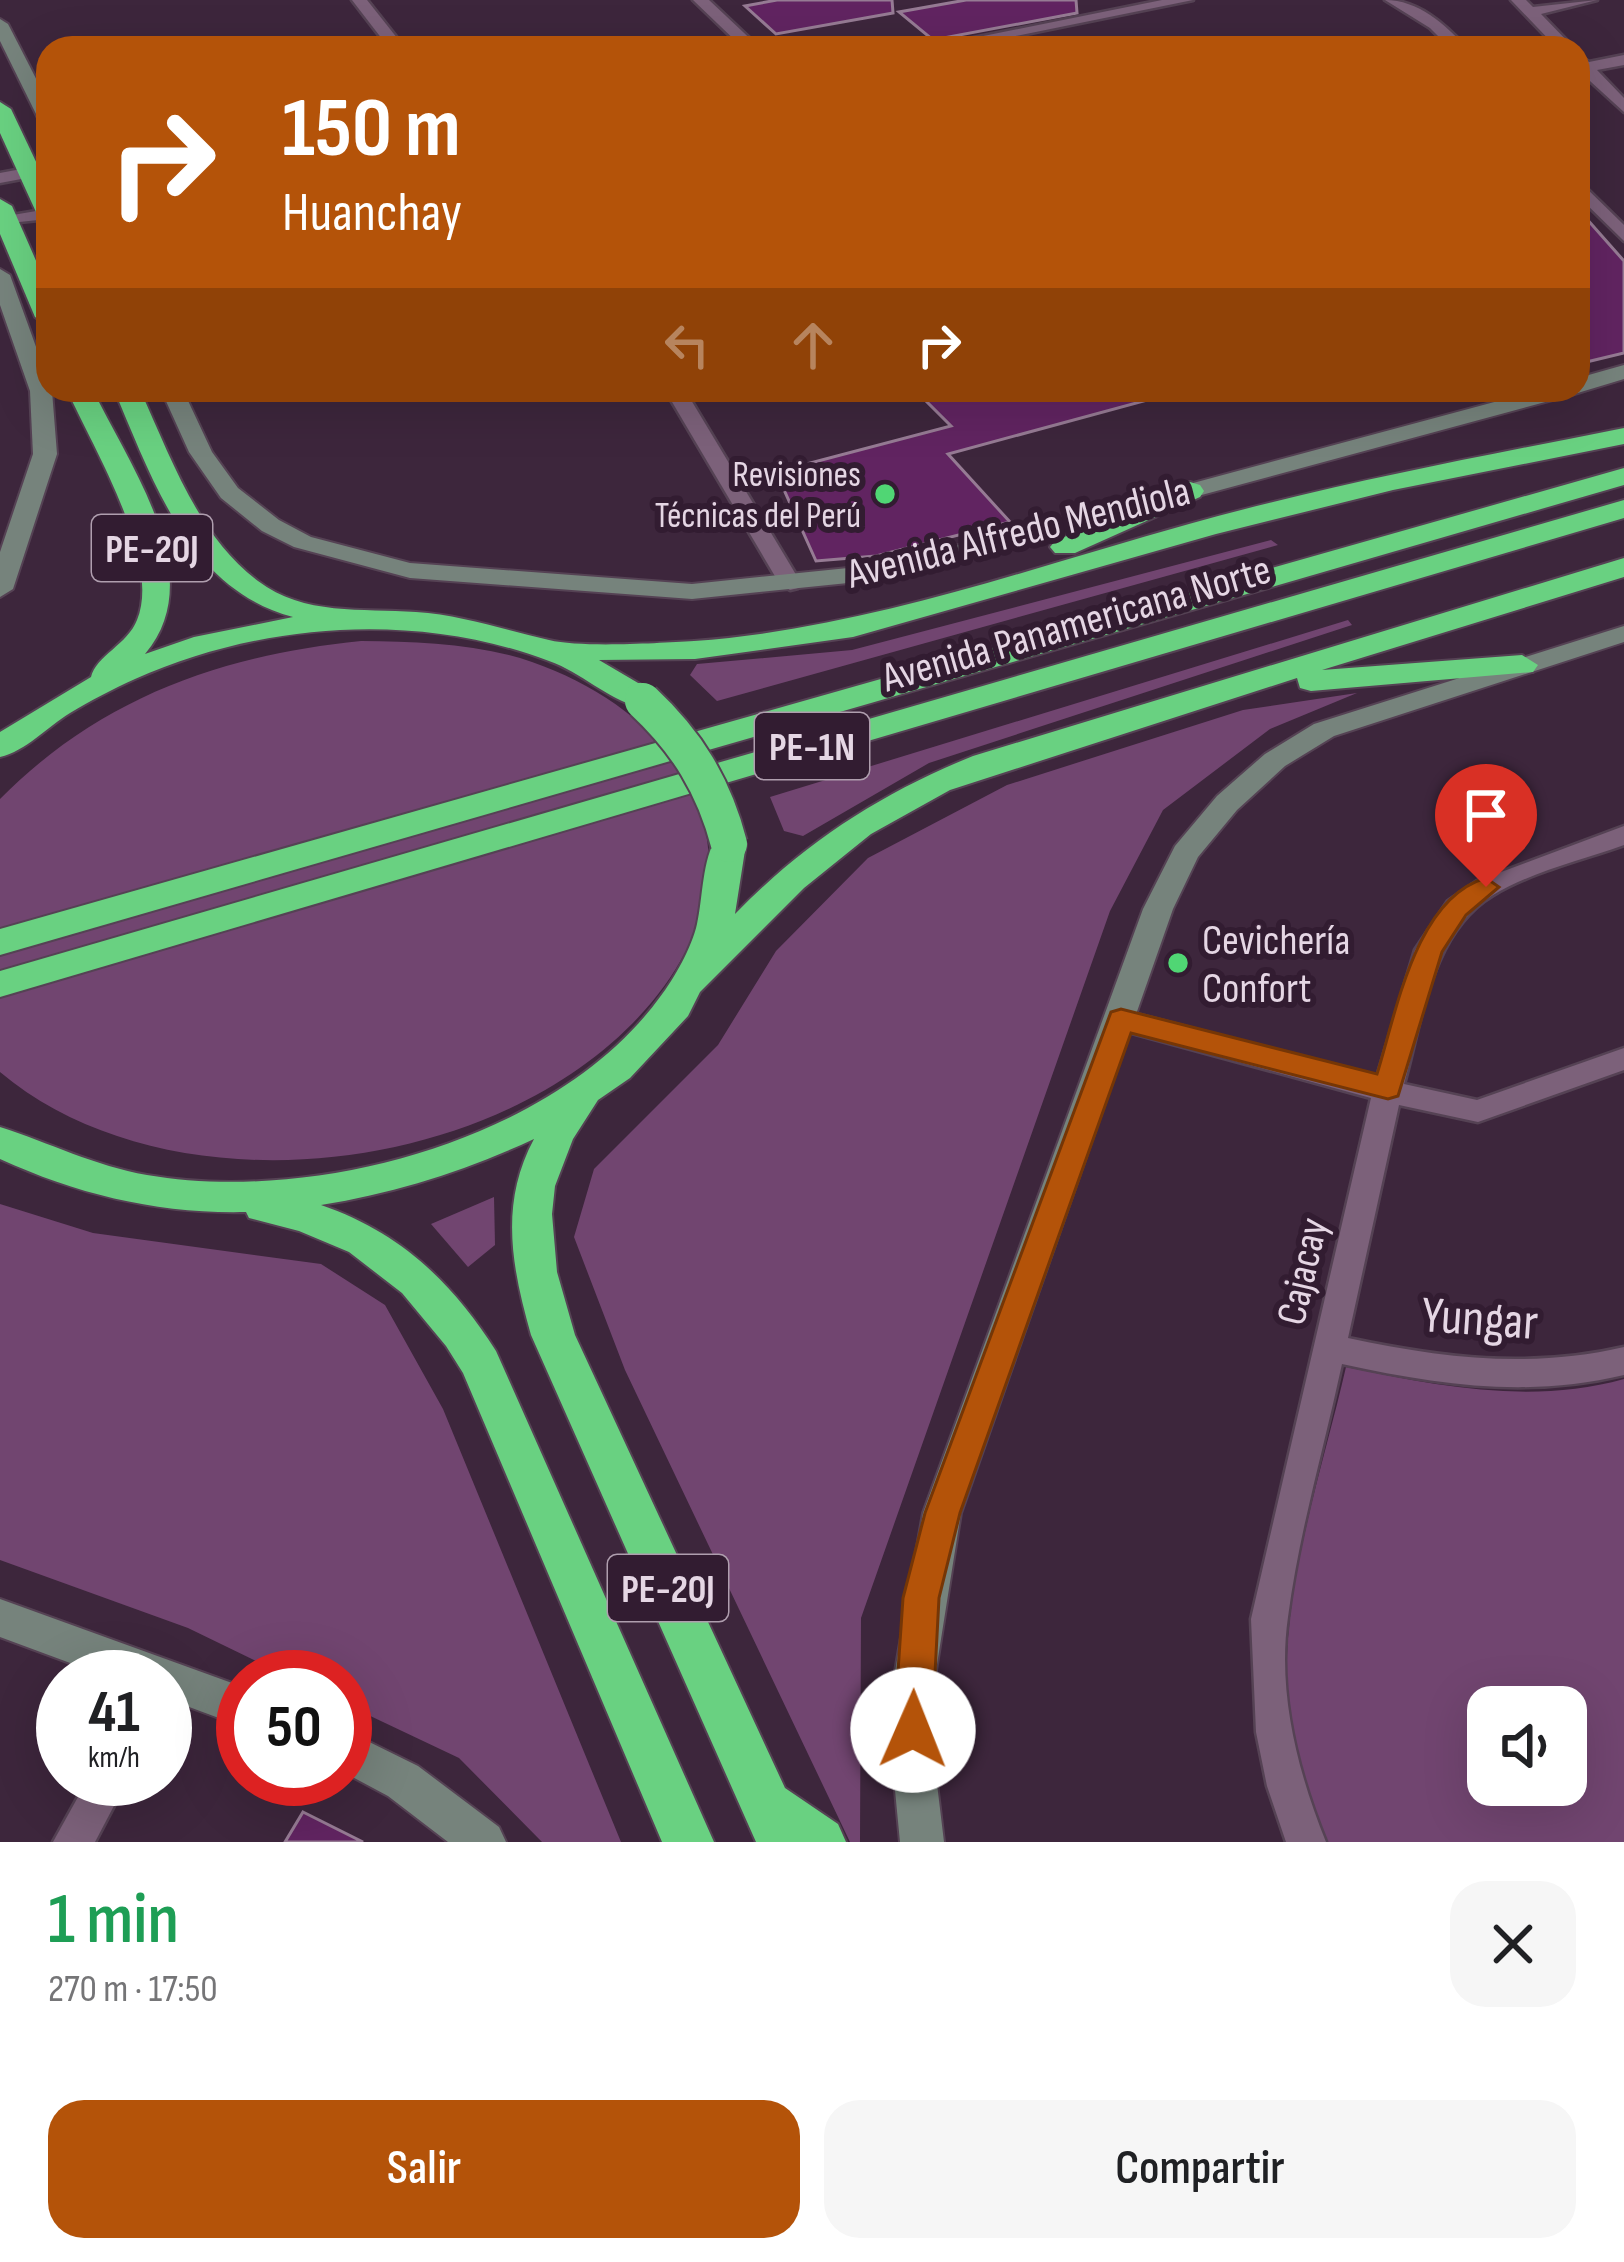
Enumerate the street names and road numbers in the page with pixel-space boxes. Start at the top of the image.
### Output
street label: Avenida Alfredo Mendiola [841,466,1195,601]
road number: PE-20J [92,515,212,581]
street label: Avenida Panamericana Norte [876,545,1277,705]
road number: PE-1N [755,713,869,779]
street label: Cajacay [1266,1213,1340,1330]
street label: Yungar [1420,1285,1540,1354]
road number: PE-20J [608,1555,728,1621]

